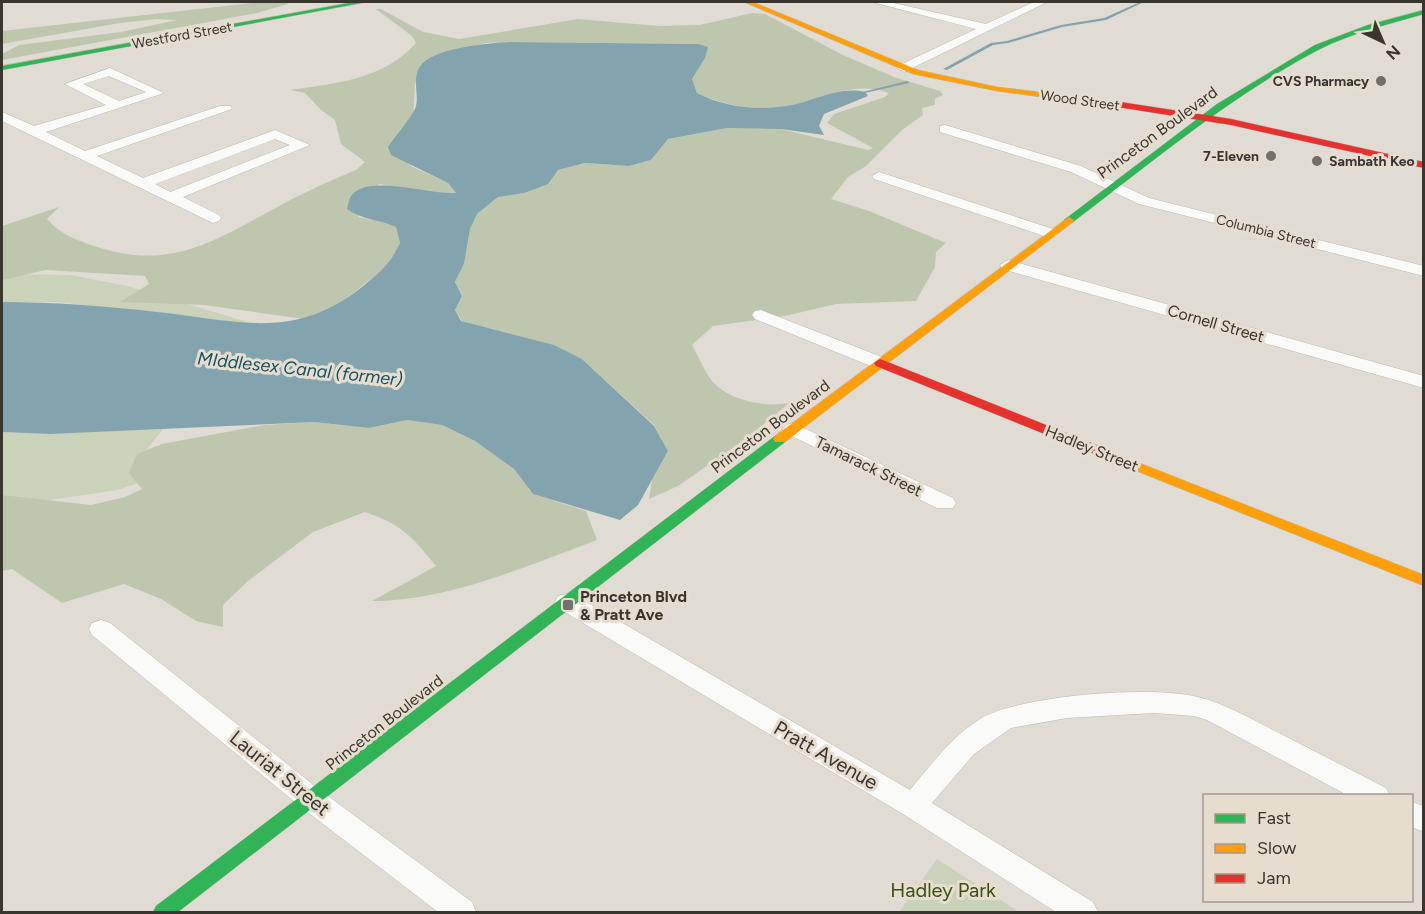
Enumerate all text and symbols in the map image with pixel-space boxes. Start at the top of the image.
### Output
north arrow [1353,12,1413,72]
street label: Westford Street [131,18,233,53]
text: N [1382,41,1404,64]
place label: CVS Pharmacy [1273,73,1370,90]
marker: CVS Pharmacy [1374,74,1388,88]
street label: Princeton Boulevard [1093,82,1221,182]
street label: Wood Street [1039,87,1121,114]
place label: 7-Eleven [1203,148,1259,165]
marker: 7-Eleven [1264,149,1278,163]
place label: Sambath Keo [1329,153,1415,170]
marker: Sambath Keo [1310,154,1324,168]
street label: Columbia Street [1214,211,1318,252]
street label: Cornell Street [1165,301,1266,346]
water label: MIddlesex Canal (former) [196,347,404,391]
street label: Princeton Boulevard [707,376,833,477]
street label: Hadley Street [1042,421,1141,476]
street label: Tamarack Street [812,432,925,501]
place label: Princeton Blvd & Pratt Ave [580,587,687,624]
marker: Princeton Blvd & Pratt Ave [561,598,575,612]
street label: Princeton Boulevard [322,671,447,774]
street label: Pratt Avenue [770,716,882,794]
street label: Lauriat Street [225,725,335,821]
legend [1203,794,1413,902]
text: Fast [1257,807,1291,829]
text: Slow [1257,837,1296,859]
text: Jam [1257,867,1291,889]
park label: Hadley Park [890,878,996,902]

